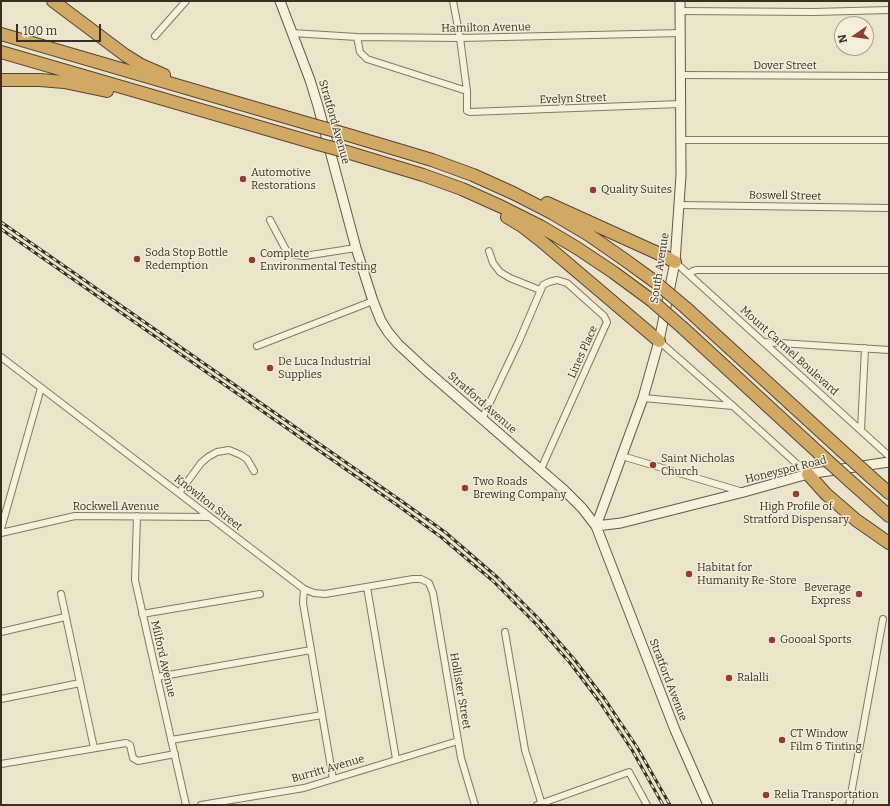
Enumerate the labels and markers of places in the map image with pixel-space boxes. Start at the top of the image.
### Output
place label: Automotive Restorations [251,166,316,192]
marker: Automotive Restorations [238,174,248,184]
place label: Quality Suites [601,183,672,197]
marker: Quality Suites [588,185,598,195]
place label: Soda Stop Bottle Redemption [145,246,228,272]
place label: Complete Environmental Testing [260,247,377,273]
marker: Soda Stop Bottle Redemption [132,254,142,264]
marker: Complete Environmental Testing [247,255,257,265]
place label: De Luca Industrial Supplies [278,355,371,381]
marker: De Luca Industrial Supplies [265,363,275,373]
place label: Saint Nicholas Church [661,452,735,478]
marker: Saint Nicholas Church [648,460,658,470]
place label: Two Roads Brewing Company [473,475,566,501]
marker: Two Roads Brewing Company [460,483,470,493]
marker: High Profile of Stratford Dispensary [791,489,801,499]
place label: High Profile of Stratford Dispensary [743,500,849,526]
place label: Habitat for Humanity Re-Store [697,561,797,587]
marker: Habitat for Humanity Re-Store [684,569,694,579]
place label: Beverage Express [804,581,851,607]
marker: Beverage Express [854,589,864,599]
place label: Goooal Sports [780,633,852,647]
marker: Goooal Sports [767,635,777,645]
place label: Ralalli [737,671,769,685]
marker: Ralalli [724,673,734,683]
place label: CT Window Film & Tinting [790,727,862,753]
marker: CT Window Film & Tinting [777,735,787,745]
place label: Relia Transportation [774,788,879,802]
marker: Relia Transportation [761,790,771,800]

